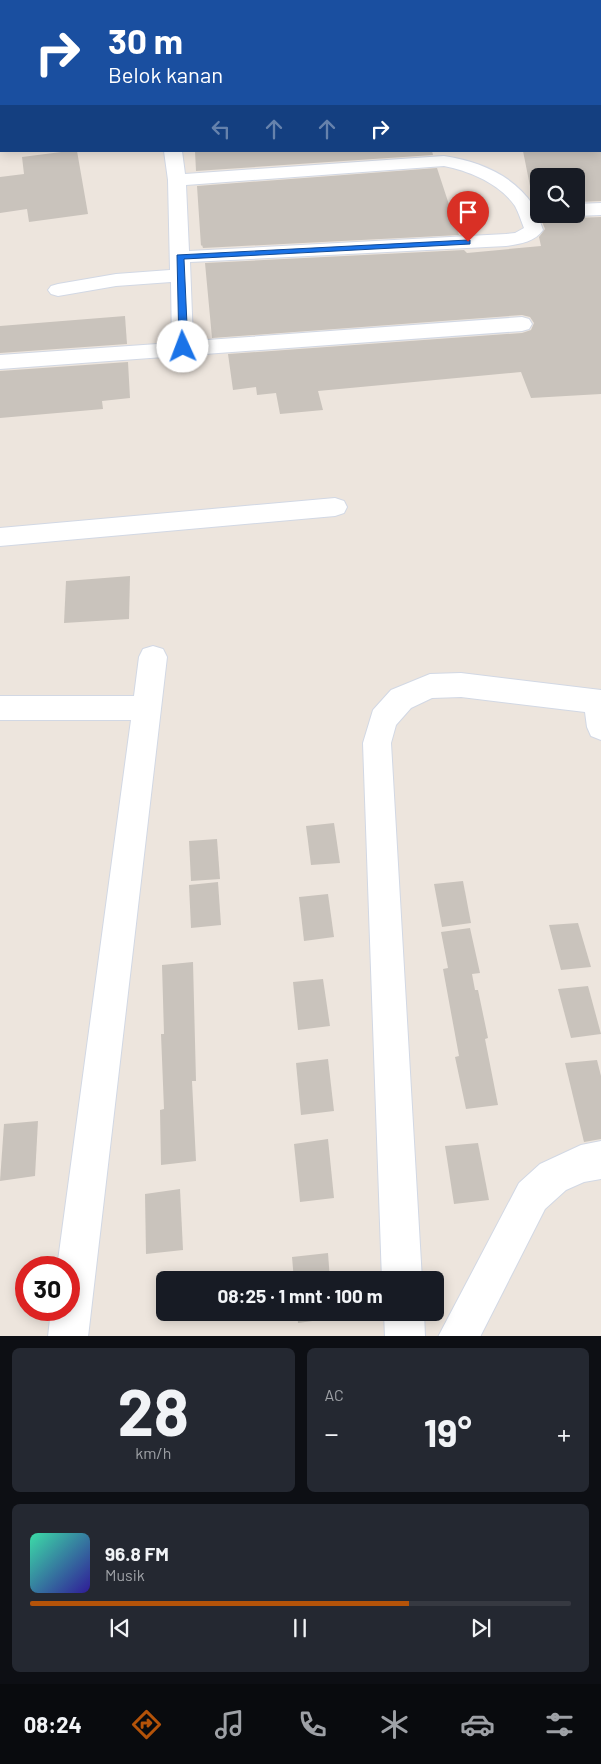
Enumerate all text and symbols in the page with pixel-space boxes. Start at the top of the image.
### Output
text: 30 m [108,19,183,61]
icon: right [25,20,90,85]
text: Belok kanan [108,61,223,87]
icon: left [207,115,235,143]
icon: ahead [260,115,288,143]
icon: ahead [313,115,341,143]
icon: right [366,115,394,143]
map controls [530,168,585,223]
button: search [530,168,585,223]
pin [447,191,489,242]
icon: arrive [454,198,482,226]
position arrow [156,320,208,372]
speed limit sign: 30 [15,1256,80,1321]
text: 08:25 · 1 mnt · 100 m [217,1284,383,1307]
text: 28 [117,1371,189,1449]
text: AC [325,1385,344,1404]
text: 19° [424,1409,472,1455]
text: − [325,1416,339,1450]
text: + [557,1416,571,1450]
text: km/h [135,1443,171,1462]
text: 96.8 FM [105,1542,169,1565]
text: Musik [105,1565,145,1584]
icon: previous [106,1614,134,1642]
icon: pause [286,1614,314,1642]
icon: next [467,1614,495,1642]
icon: directions [129,1707,164,1742]
icon: music [212,1707,247,1742]
icon: phone [295,1707,330,1742]
icon: climate [377,1707,412,1742]
icon: car [460,1707,495,1742]
icon: filters [542,1707,577,1742]
text: 08:24 [24,1711,82,1737]

